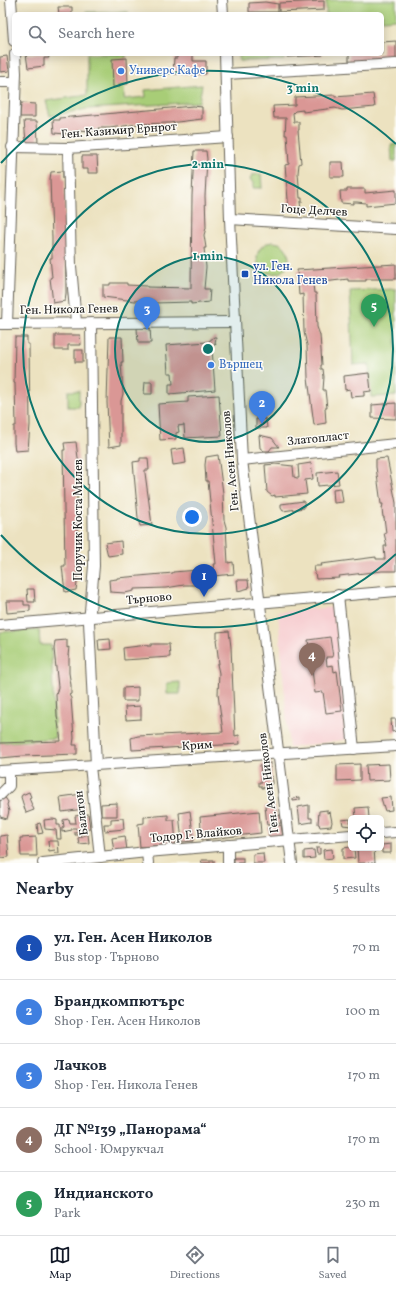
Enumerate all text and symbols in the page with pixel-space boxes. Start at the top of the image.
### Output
search box [12,12,384,56]
icon: search [26,23,48,45]
text: Search here [58,24,135,45]
place label: Универс Кафе [129,63,205,79]
marker: Универс Кафе [116,66,126,76]
text: 3 min [287,81,319,97]
street label: Ген. Казимир Ернрот [61,119,177,143]
text: 2 min [192,157,224,173]
street label: Гоце Делчев [280,201,348,221]
text: 1 min [193,249,224,265]
place label: ул. Ген. Никола Генев [253,259,328,289]
marker: ул. Ген. Никола Генев [240,269,250,279]
pin: 5 [361,294,387,327]
pin: 3 [134,297,160,330]
street label: Ген. Никола Генев [20,301,118,319]
centre of rings [201,342,215,356]
place label: Вършец [219,357,263,373]
marker: Вършец [206,360,216,370]
pin: 2 [249,391,275,424]
street label: Ген. Асен Николов [219,410,243,512]
street label: Златопласт [286,428,350,450]
street label: Поручик Коста Милев [71,459,87,581]
your location [182,507,202,527]
pin: 1 [191,564,217,597]
street label: Търново [126,589,172,609]
pin: 4 [299,643,325,676]
street label: Ген. Асен Николов [255,732,283,834]
street label: Крим [181,737,213,755]
street label: Балатон [71,790,93,836]
map controls [348,815,384,851]
button: locate [348,815,384,851]
street label: Тодор Г. Влайков [149,823,243,847]
text: Nearby [16,878,74,901]
text: 5 results [333,880,380,898]
text: ул. Ген. Асен Николов [54,928,212,949]
text: 1 [26,939,32,957]
text: 70 m [352,939,380,957]
text: Bus stop · Търново [54,949,159,967]
text: Брандкомпютърс [54,992,185,1013]
text: 2 [26,1003,32,1021]
text: 100 m [345,1003,380,1021]
text: Shop · Ген. Асен Николов [54,1013,201,1031]
text: Лачков [54,1056,107,1077]
text: 3 [26,1067,32,1085]
text: 170 m [347,1067,380,1085]
text: Shop · Ген. Никола Генев [54,1077,198,1095]
text: ДГ №139 „Панорама“ [54,1120,207,1141]
text: 4 [25,1131,33,1149]
text: 170 m [347,1131,380,1149]
text: School · Юмрукчал [54,1141,164,1159]
text: Индианското [54,1184,153,1205]
text: 5 [26,1195,32,1213]
text: 230 m [345,1195,380,1213]
text: Park [54,1205,81,1223]
tab: Map [49,1244,71,1283]
tab: Directions [170,1244,220,1283]
tab: Saved [318,1244,347,1283]

